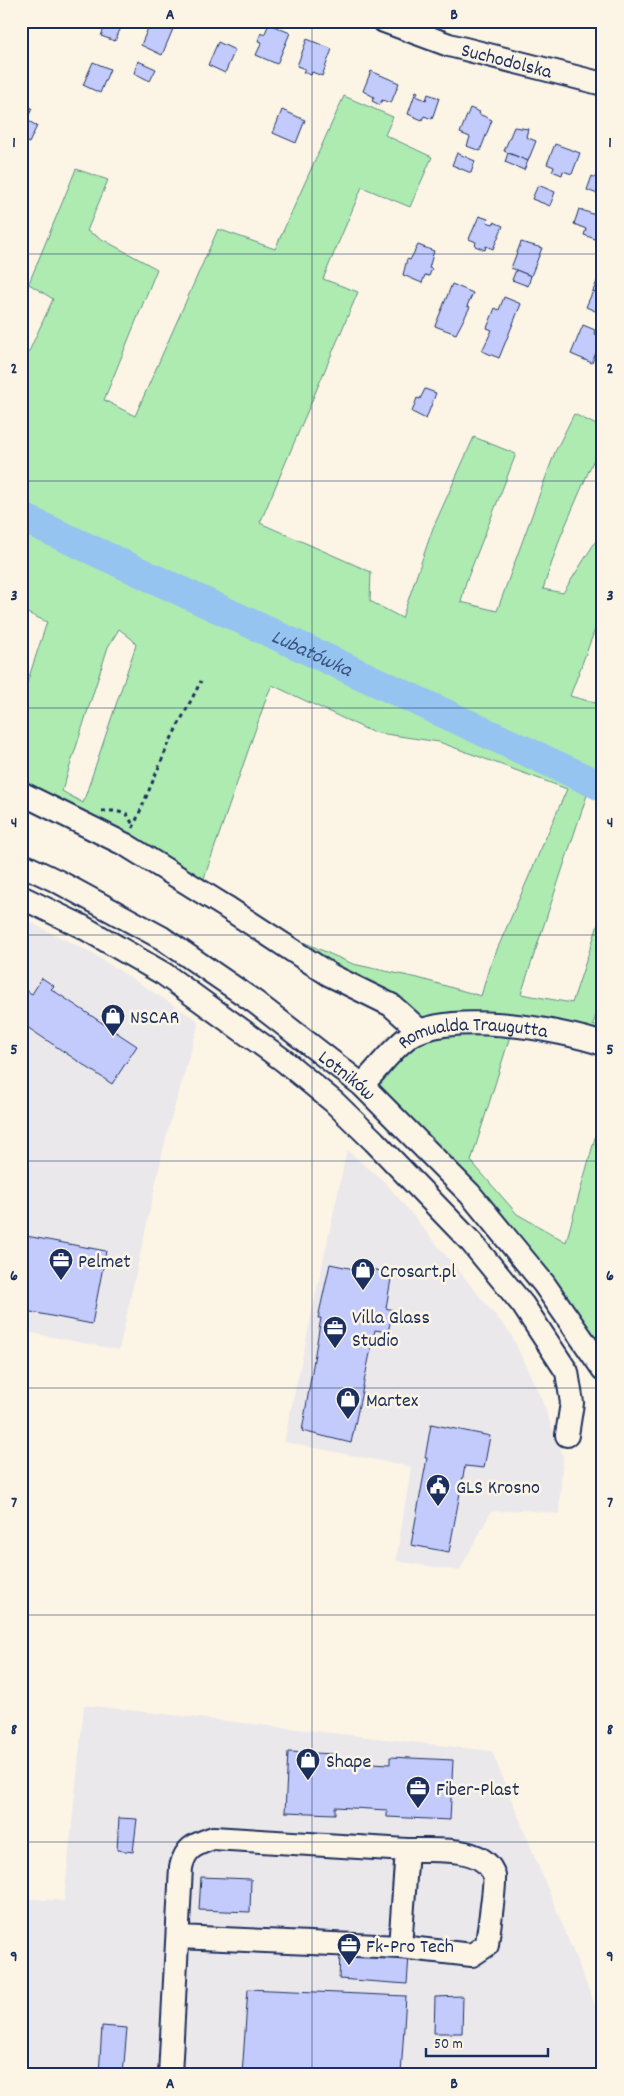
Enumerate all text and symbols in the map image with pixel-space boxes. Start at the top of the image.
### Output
text: A [166,4,175,27]
text: B [450,4,458,27]
street label: Suchodolska [458,38,555,88]
text: 1 [12,132,16,155]
text: 1 [608,132,612,155]
text: 2 [11,358,18,381]
text: 2 [607,358,614,381]
text: 3 [10,585,18,608]
text: 3 [606,585,614,608]
water label: Lubatówka [266,623,357,687]
text: 4 [11,812,17,835]
text: 4 [607,812,613,835]
shop icon: NSCAR [100,1003,126,1037]
place label: NSCAR [130,1005,179,1033]
street label: Romualda Traugutta [392,1012,550,1057]
text: 5 [10,1039,18,1062]
text: 5 [606,1039,614,1062]
street label: Lotników [311,1045,381,1108]
office icon: Pelmet [48,1247,74,1281]
place label: Pelmet [78,1249,131,1277]
shop icon: Crosart.pl [350,1257,376,1291]
place label: Crosart.pl [380,1259,456,1287]
text: 6 [10,1265,18,1288]
text: 6 [606,1265,614,1288]
place label: Villa Glass Studio [352,1305,430,1356]
office icon: Villa Glass Studio [322,1315,348,1349]
shop icon: Martex [335,1386,361,1420]
place label: Martex [366,1388,419,1416]
public building icon: GLS Krosno [425,1473,451,1507]
place label: GLS Krosno [456,1475,540,1503]
text: 7 [11,1492,17,1515]
text: 7 [607,1492,613,1515]
text: 8 [11,1719,18,1742]
text: 8 [607,1719,614,1742]
shop icon: Shape [295,1747,321,1781]
place label: Shape [326,1749,372,1777]
office icon: Fiber-Plast [405,1775,431,1809]
place label: Fiber-Plast [436,1777,519,1805]
office icon: Fk-Pro Tech [336,1932,362,1966]
place label: Fk-Pro Tech [366,1934,454,1962]
text: 9 [10,1946,18,1969]
text: 9 [606,1946,614,1969]
scale bar [426,2026,549,2058]
text: 50 m [434,2034,463,2056]
text: A [166,2073,175,2096]
text: B [450,2073,458,2096]

